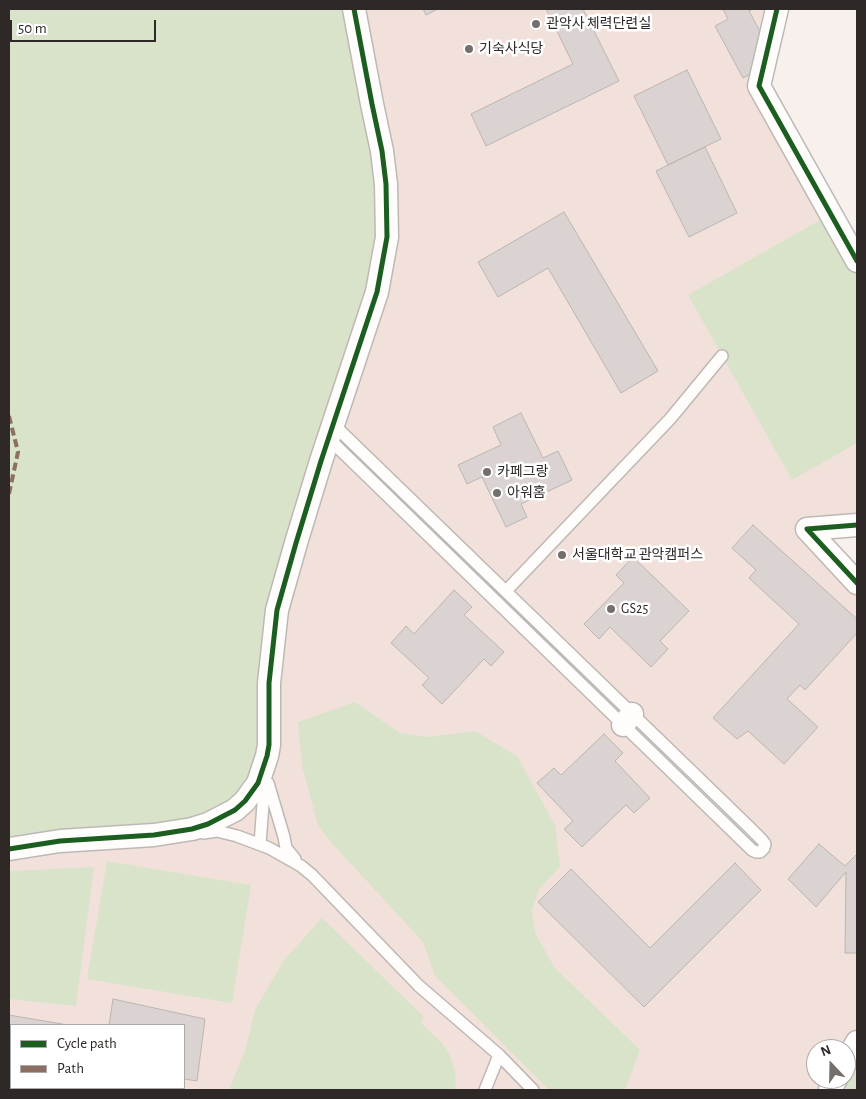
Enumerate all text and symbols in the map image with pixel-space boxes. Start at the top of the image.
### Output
scale bar [12,10,159,42]
place label: 관악사 체력단련실 [546,16,651,32]
marker: 관악사 체력단련실 [530,18,542,30]
text: 50 m [18,21,47,36]
place label: 기숙사식당 [479,41,543,57]
marker: 기숙사식당 [463,43,475,55]
place label: 카페그랑 [497,464,549,480]
marker: 카페그랑 [481,466,493,478]
place label: 아워홈 [507,485,546,501]
marker: 아워홈 [491,487,503,499]
place label: 서울대학교 관악캠퍼스 [572,547,703,563]
marker: 서울대학교 관악캠퍼스 [556,549,568,561]
place label: GS25 [621,601,648,617]
marker: GS25 [605,603,617,615]
legend [10,1024,185,1089]
text: Cycle path [57,1036,117,1051]
north arrow [806,1039,856,1089]
text: N [819,1043,833,1059]
text: Path [57,1061,84,1076]

